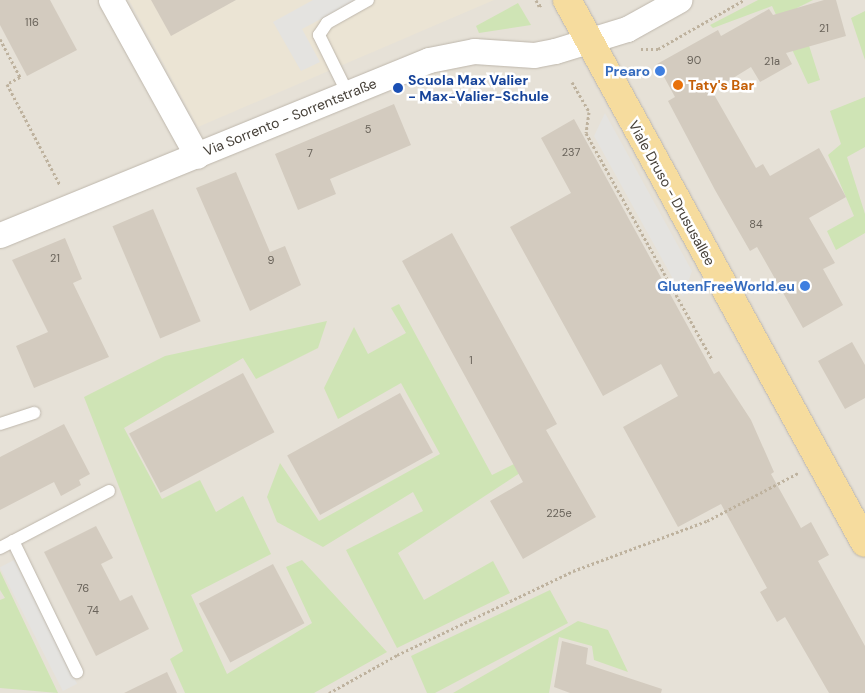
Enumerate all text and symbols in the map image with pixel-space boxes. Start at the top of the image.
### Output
house number: 116 [25,15,39,29]
house number: 21 [819,21,829,35]
house number: 90 [687,53,701,67]
house number: 21a [764,54,780,68]
place label: Prearo [605,63,650,79]
marker: Prearo [654,65,666,77]
place label: Scuola Max Valier - Max-Valier-Schule [408,72,549,104]
street label: Via Sorrento - Sorrentstraße [201,75,379,159]
place label: Taty's Bar [688,77,754,93]
marker: Taty's Bar [672,79,684,91]
marker: Scuola Max Valier - Max-Valier-Schule [392,82,404,94]
street label: Viale Druso - Drususallee [625,118,719,268]
house number: 5 [365,122,371,136]
house number: 237 [562,145,580,159]
house number: 7 [307,146,313,160]
house number: 84 [749,217,763,231]
house number: 21 [50,251,60,265]
house number: 9 [268,253,274,267]
place label: GlutenFreeWorld.eu [657,278,795,294]
marker: GlutenFreeWorld.eu [799,280,811,292]
house number: 1 [469,353,473,367]
house number: 225e [546,506,572,520]
house number: 76 [77,581,89,595]
house number: 74 [87,603,99,617]

